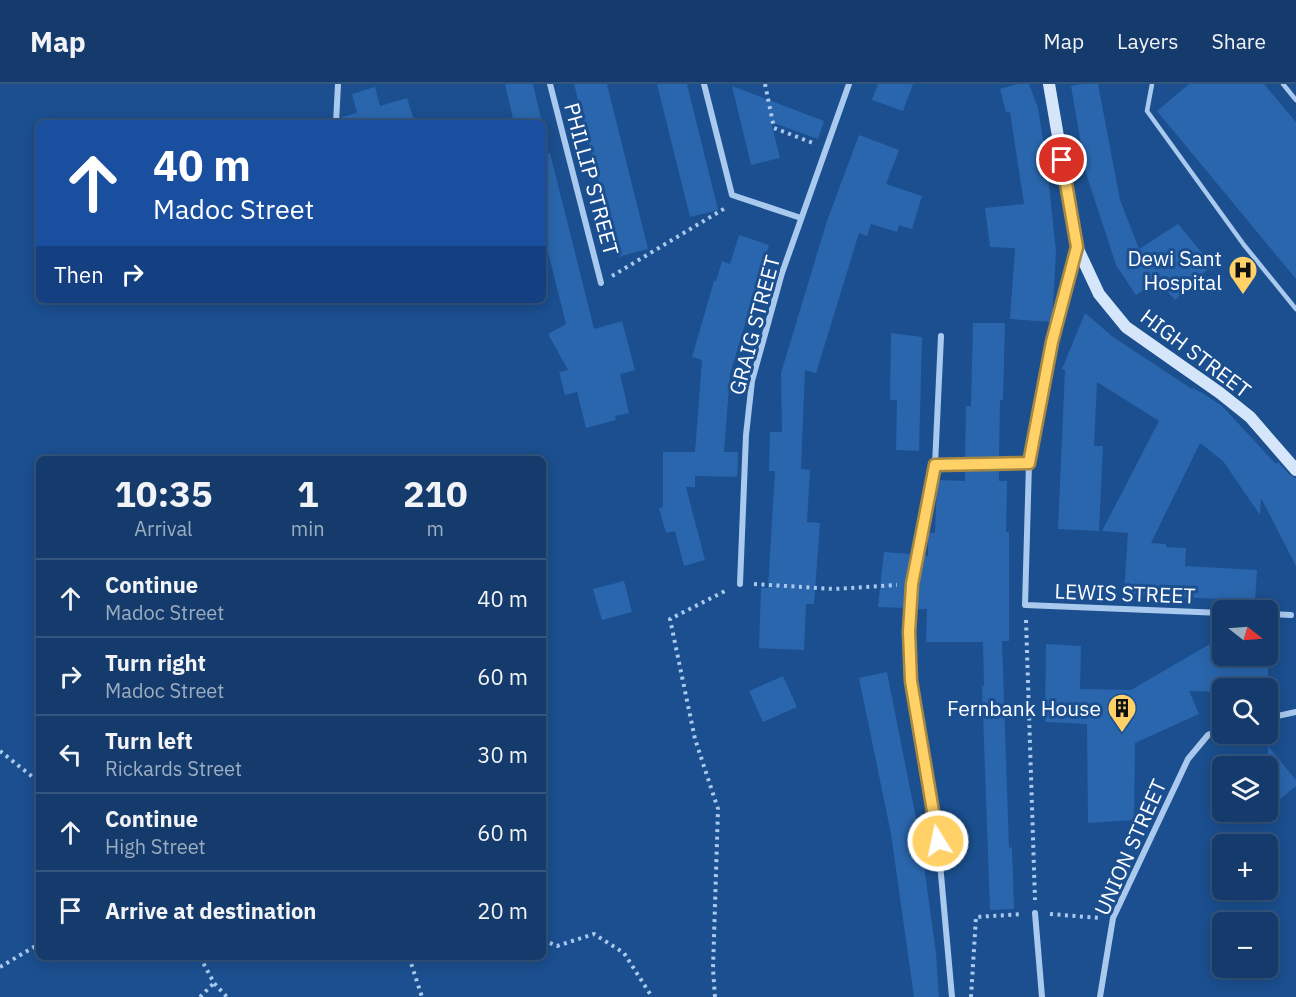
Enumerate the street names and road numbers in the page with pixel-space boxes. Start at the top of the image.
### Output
street label: PHILLIP STREET [558,100,626,258]
street label: GRAIG STREET [722,252,786,398]
street label: HIGH STREET [1135,302,1257,404]
street label: LEWIS STREET [1054,577,1196,609]
street label: UNION STREET [1088,775,1172,919]

